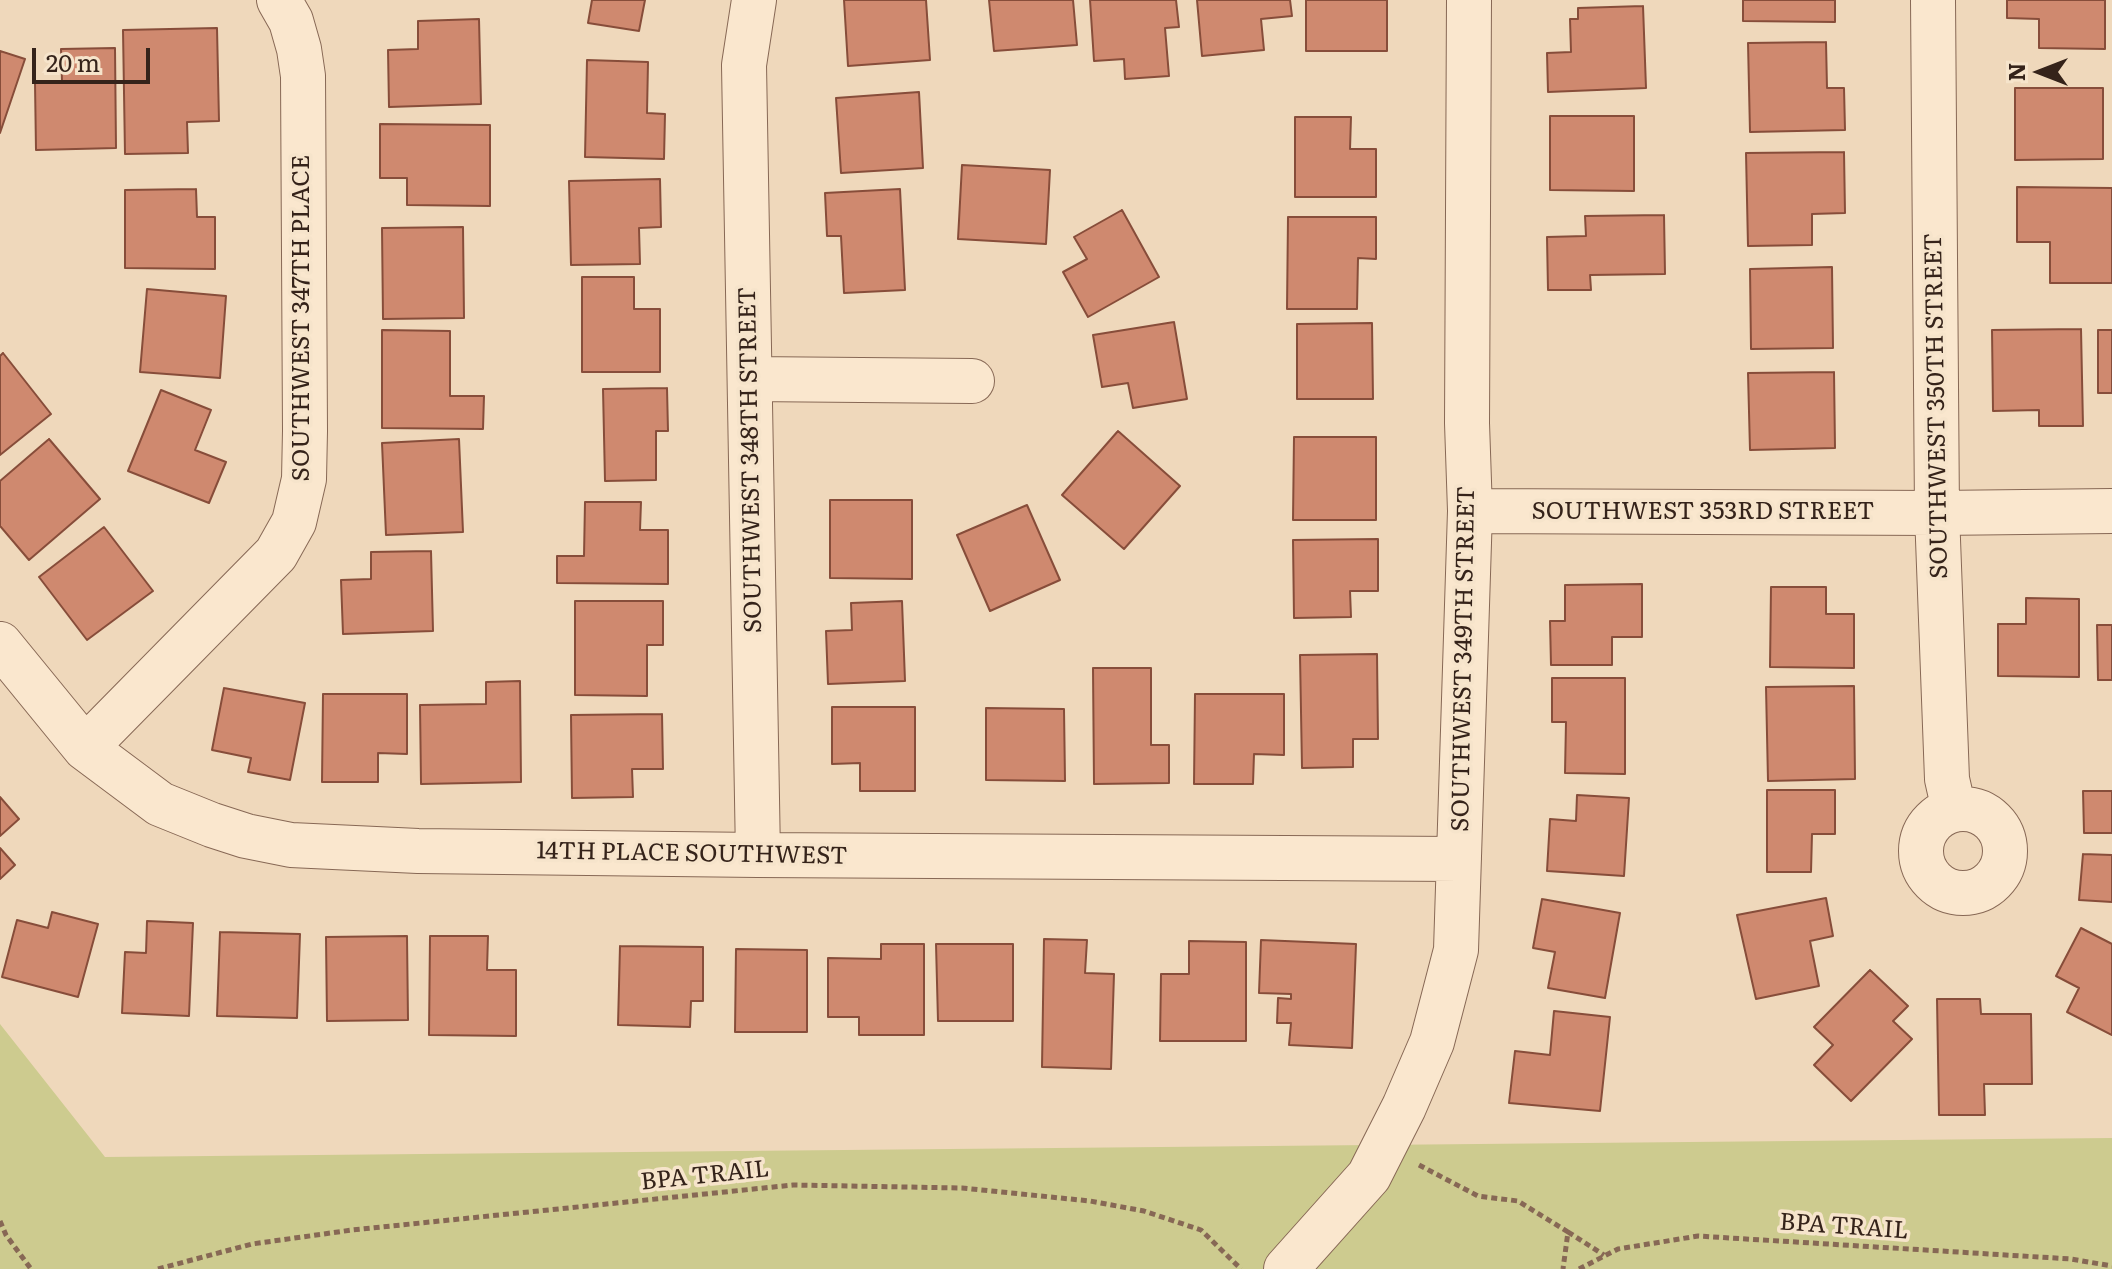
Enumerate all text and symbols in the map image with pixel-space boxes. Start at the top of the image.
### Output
scale bar [36,32,154,82]
north arrow [2000,32,2080,112]
text: 20 m [46,44,100,79]
text: N [1999,63,2032,81]
street label: SOUTHWEST 347TH PLACE [288,155,316,481]
street label: SOUTHWEST 350TH STREET [1920,233,1954,579]
street label: SOUTHWEST 348TH STREET [734,287,768,633]
street label: SOUTHWEST 349TH STREET [1447,486,1481,832]
street label: SOUTHWEST 353RD STREET [1532,498,1874,526]
street label: 14TH PLACE SOUTHWEST [536,837,848,871]
street label: BPA TRAIL [639,1155,771,1197]
street label: BPA TRAIL [1779,1208,1909,1246]

